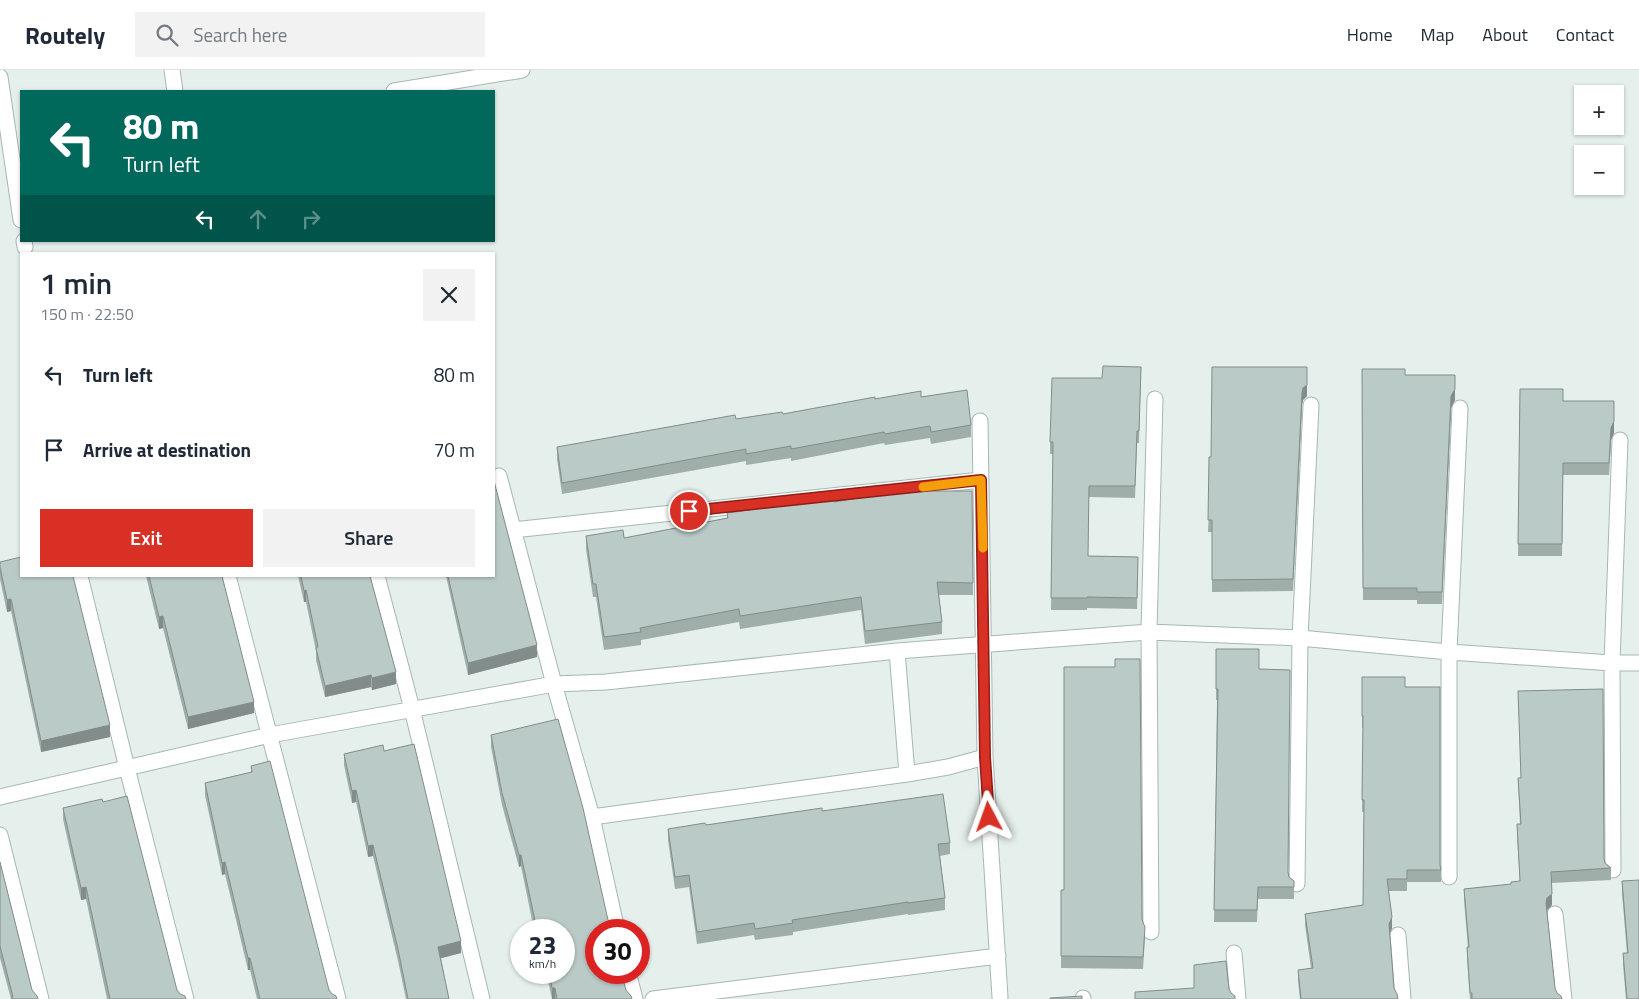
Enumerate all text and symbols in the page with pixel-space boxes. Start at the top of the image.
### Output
search box [135,12,485,57]
text: Routely [25,17,105,53]
text: Search here [193,20,287,49]
icon: search [153,21,181,49]
text: Home [1347,21,1393,48]
text: Map [1421,21,1454,48]
text: About [1482,21,1528,48]
text: Contact [1556,21,1614,48]
map controls [1574,85,1624,195]
button: + [1574,85,1624,135]
text: 80 m [123,99,199,153]
icon: left [40,110,105,175]
button: − [1574,145,1624,195]
text: Turn left [123,147,200,181]
icon: left [191,205,219,233]
icon: ahead [244,205,272,233]
icon: right [297,205,325,233]
text: 1 min [40,260,112,306]
button: close [423,269,475,321]
text: 150 m · 22:50 [40,302,134,326]
text: Turn left [83,360,153,389]
text: 80 m [434,360,475,389]
icon: left [40,361,68,389]
text: Arrive at destination [83,435,251,464]
text: 70 m [434,435,475,464]
icon: arrive [40,436,68,464]
pin [668,490,710,532]
icon: arrive [675,497,703,525]
button: Exit [40,509,253,567]
button: Share [263,509,475,567]
position arrow [962,790,1014,842]
speed limit sign: 30 [585,919,650,984]
text: 23 [528,926,557,964]
text: km/h [529,954,556,973]

